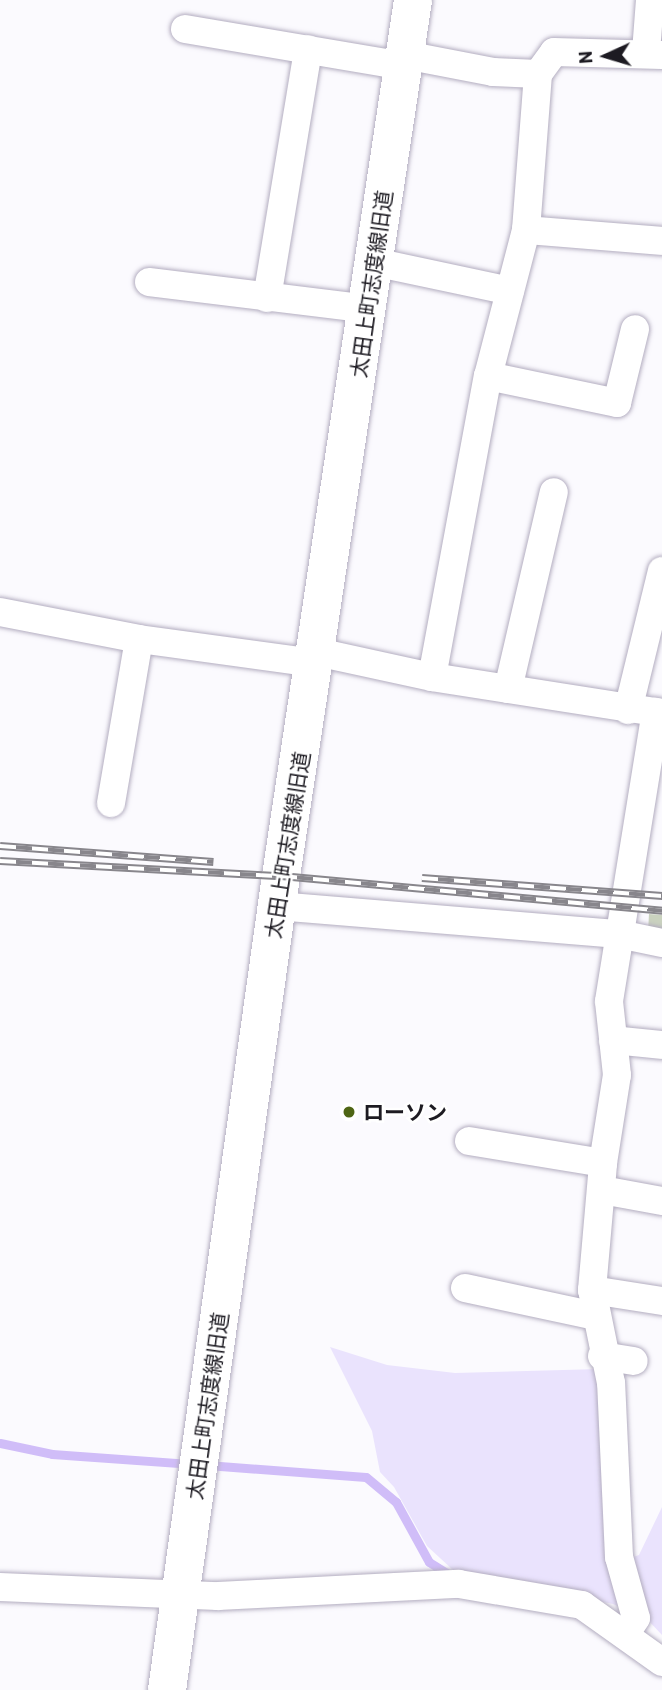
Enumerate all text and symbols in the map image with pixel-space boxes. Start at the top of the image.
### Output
north arrow [571,21,641,91]
text: N [573,50,596,65]
street label: 太田上町志度線旧道 [345,189,397,379]
street label: 太田上町志度線旧道 [260,750,314,940]
place label: ローソン [363,1099,447,1125]
marker: ローソン [341,1104,357,1120]
street label: 太田上町志度線旧道 [181,1311,233,1501]

